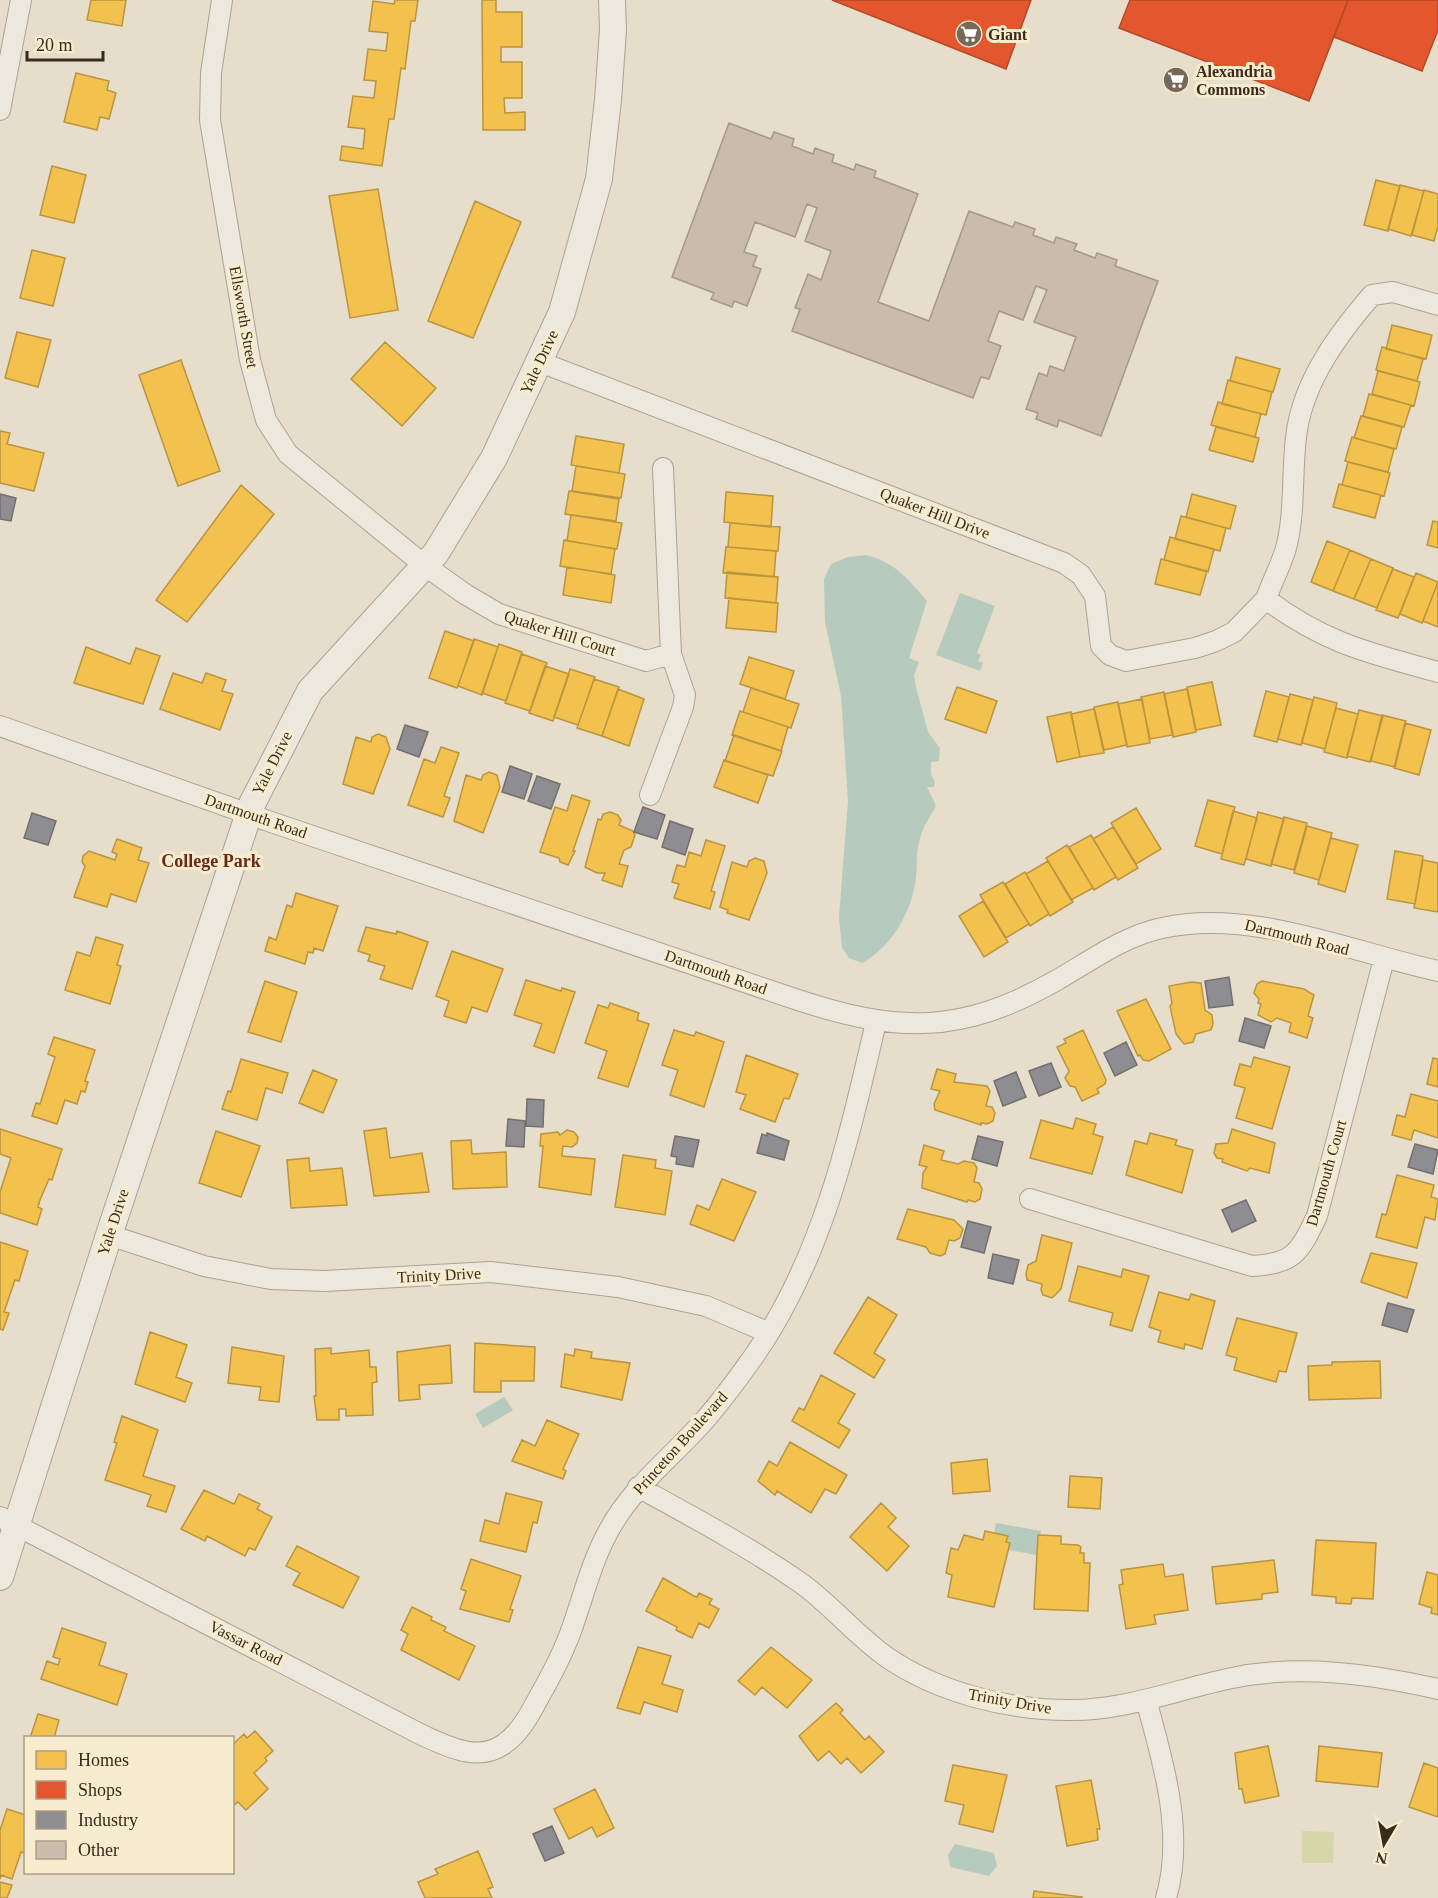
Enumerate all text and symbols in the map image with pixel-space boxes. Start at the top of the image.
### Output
supermarket icon: Giant [954,19,984,49]
scale bar [27,24,104,62]
place label: Giant [988,26,1028,43]
text: 20 m [36,35,73,55]
place label: Alexandria Commons [1196,63,1272,98]
supermarket icon: Alexandria Commons [1161,65,1191,95]
street label: Ellsworth Street [227,265,261,370]
street label: Yale Drive [517,327,561,397]
street label: Quaker Hill Drive [878,484,992,542]
street label: Quaker Hill Court [502,607,619,659]
street label: Yale Drive [249,728,295,798]
street label: Dartmouth Road [203,791,309,841]
district label: College Park [161,851,261,871]
street label: Dartmouth Road [1243,916,1351,958]
street label: Dartmouth Road [663,947,769,997]
street label: Dartmouth Court [1303,1117,1349,1228]
street label: Yale Drive [94,1187,132,1257]
street label: Trinity Drive [396,1264,482,1287]
street label: Princeton Boulevard [630,1388,730,1498]
street label: Vassar Road [207,1617,285,1669]
street label: Trinity Drive [967,1685,1053,1718]
legend [24,1736,234,1874]
text: Homes [78,1750,129,1770]
text: Shops [78,1780,122,1800]
text: Industry [78,1810,138,1830]
north arrow [1354,1814,1414,1874]
text: Other [78,1840,119,1860]
text: N [1374,1849,1389,1868]

